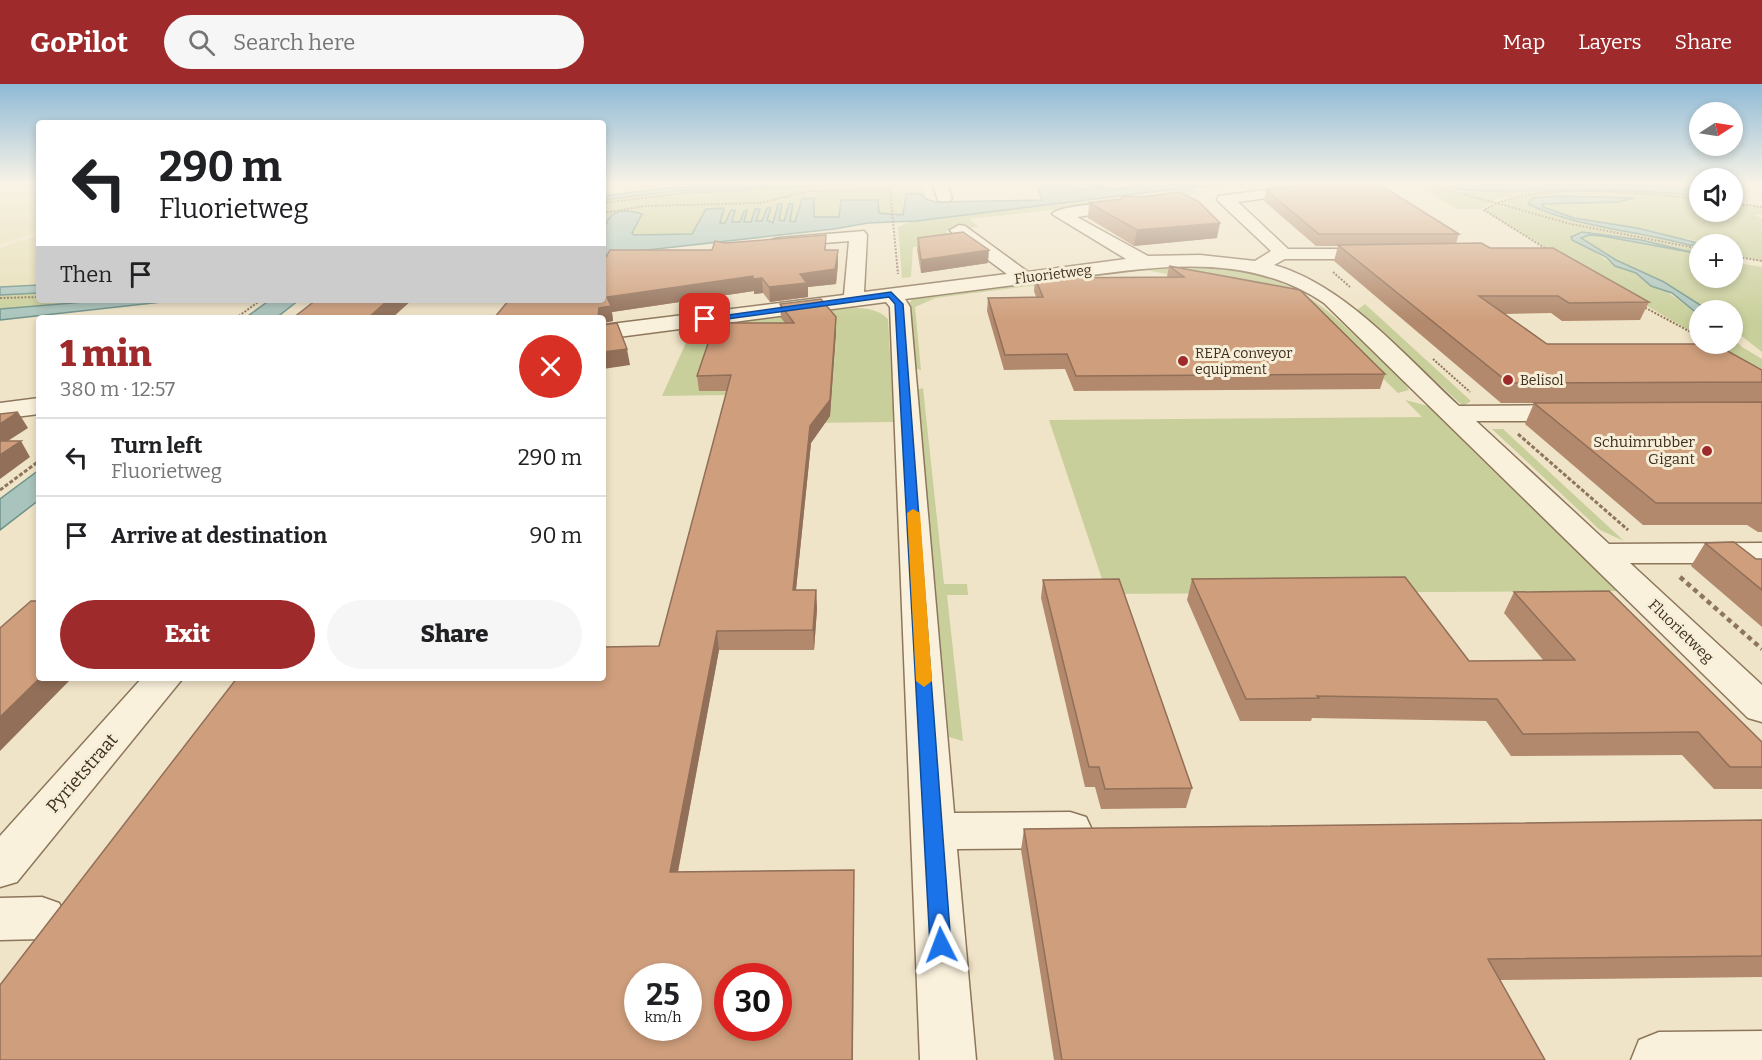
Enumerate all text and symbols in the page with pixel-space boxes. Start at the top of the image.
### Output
search box [164,15,584,69]
text: GoPilot [30,26,128,59]
icon: search [185,26,218,59]
text: Search here [233,29,355,56]
text: Map [1503,29,1545,55]
text: Layers [1578,29,1642,55]
text: Share [1675,29,1732,55]
north arrow [1689,102,1743,156]
map controls [1689,102,1743,354]
text: 290 m [159,142,282,192]
icon: left [60,144,138,222]
button: sound [1689,168,1743,222]
text: Fluorietweg [159,193,309,225]
button: + [1689,234,1743,288]
icon: arrive [124,258,157,291]
text: Then [60,261,112,288]
street label: Fluorietweg [1014,261,1093,288]
pin [679,293,730,344]
button: − [1689,300,1743,354]
icon: arrive [688,302,721,335]
text: 1 min [60,332,152,376]
button: close [519,335,582,398]
place label: REPA conveyor equipment [1195,345,1293,378]
marker: REPA conveyor equipment [1176,354,1190,368]
place label: Belisol [1520,372,1564,389]
marker: Belisol [1501,373,1515,387]
text: 380 m · 12:57 [60,377,175,401]
text: Turn left [111,432,203,459]
place label: Schuimrubber Gigant [1593,433,1696,468]
icon: left [60,441,93,474]
text: 290 m [518,444,582,471]
marker: Schuimrubber Gigant [1700,444,1714,458]
text: Fluorietweg [111,459,222,483]
icon: arrive [60,519,93,552]
text: Arrive at destination [111,522,327,549]
text: 90 m [530,522,582,549]
street label: Fluorietweg [1645,596,1717,666]
button: Exit [60,600,315,669]
button: Share [327,600,582,669]
street label: Pyrietstraat [42,728,123,817]
position arrow [909,913,973,977]
speed limit sign: 30 [714,963,792,1041]
text: 25 [646,977,680,1013]
text: km/h [644,1008,682,1026]

